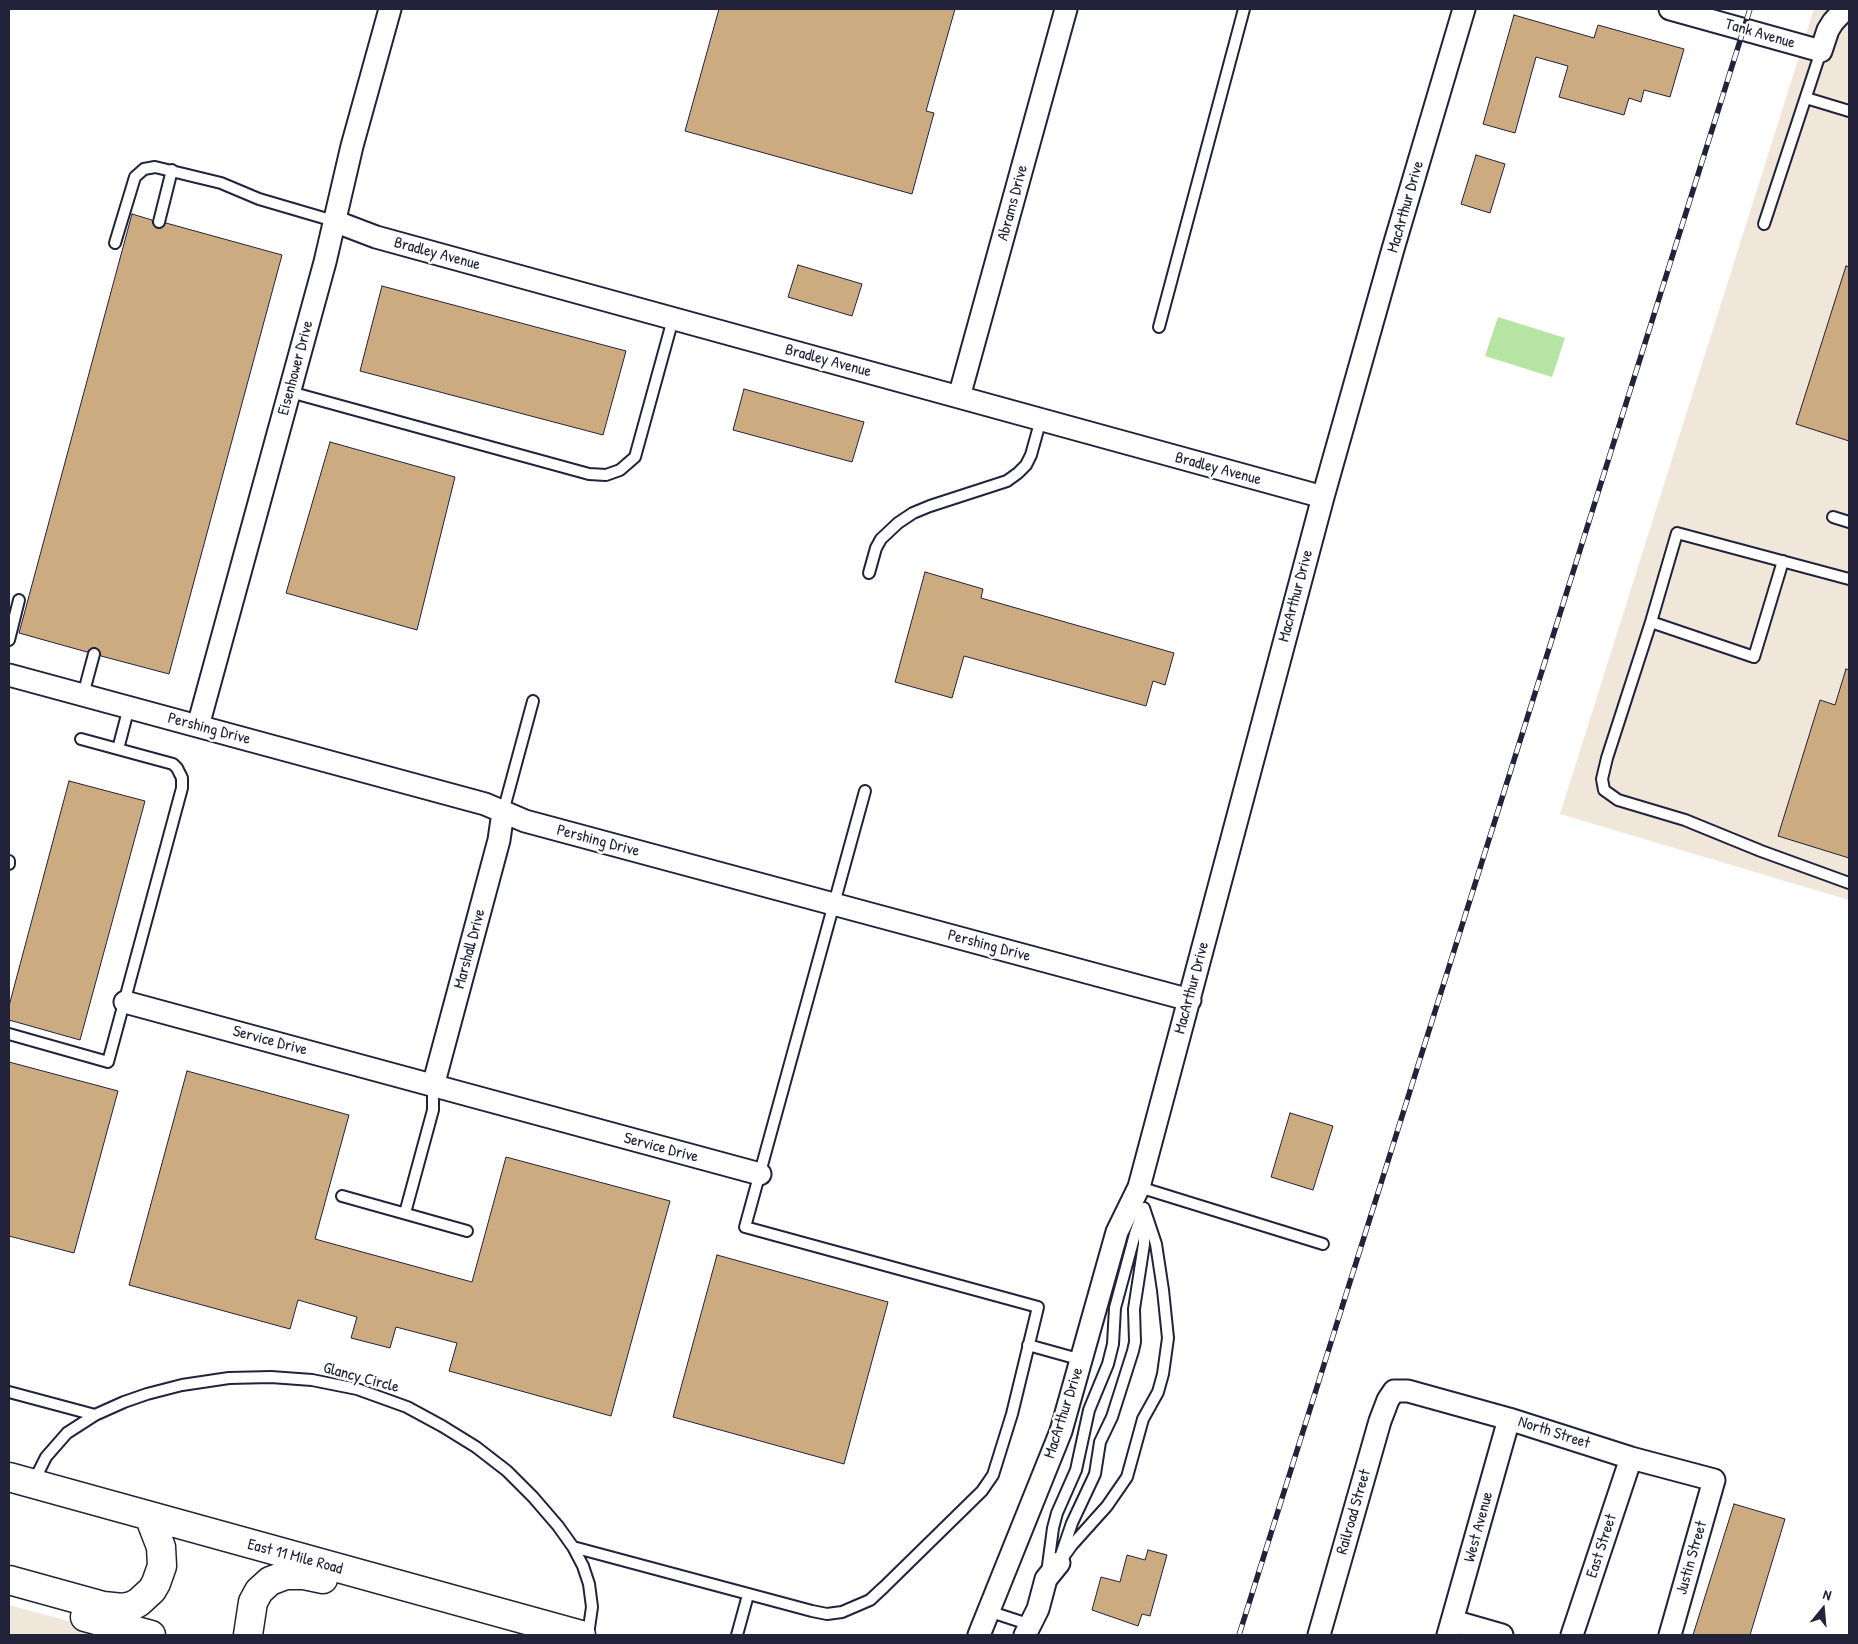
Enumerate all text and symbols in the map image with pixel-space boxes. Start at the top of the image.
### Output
street label: Tank Avenue [1723,15,1797,53]
street label: MacArthur Drive [1384,159,1428,255]
street label: Abrams Drive [994,163,1032,243]
street label: Bradley Avenue [392,233,482,275]
street label: Eisenhower Drive [274,319,318,417]
street label: Bradley Avenue [783,340,873,382]
street label: Bradley Avenue [1173,448,1263,490]
street label: MacArthur Drive [1274,548,1318,644]
street label: Pershing Drive [166,709,252,749]
street label: Pershing Drive [555,821,641,861]
street label: Marshall Drive [450,907,490,991]
street label: Pershing Drive [946,926,1032,966]
street label: MacArthur Drive [1170,940,1214,1036]
street label: Service Drive [231,1022,309,1060]
street label: Service Drive [622,1129,700,1167]
street label: Glancy Circle [321,1359,401,1397]
street label: MacArthur Drive [1040,1365,1088,1461]
street label: North Street [1516,1412,1592,1454]
street label: Railroad Street [1333,1467,1375,1557]
street label: West Avenue [1460,1490,1498,1564]
street label: East Street [1583,1512,1621,1580]
street label: Justin Street [1672,1519,1712,1597]
street label: East 11 Mile Road [245,1535,345,1579]
north arrow [1798,1584,1848,1634]
text: N [1821,1584,1834,1604]

